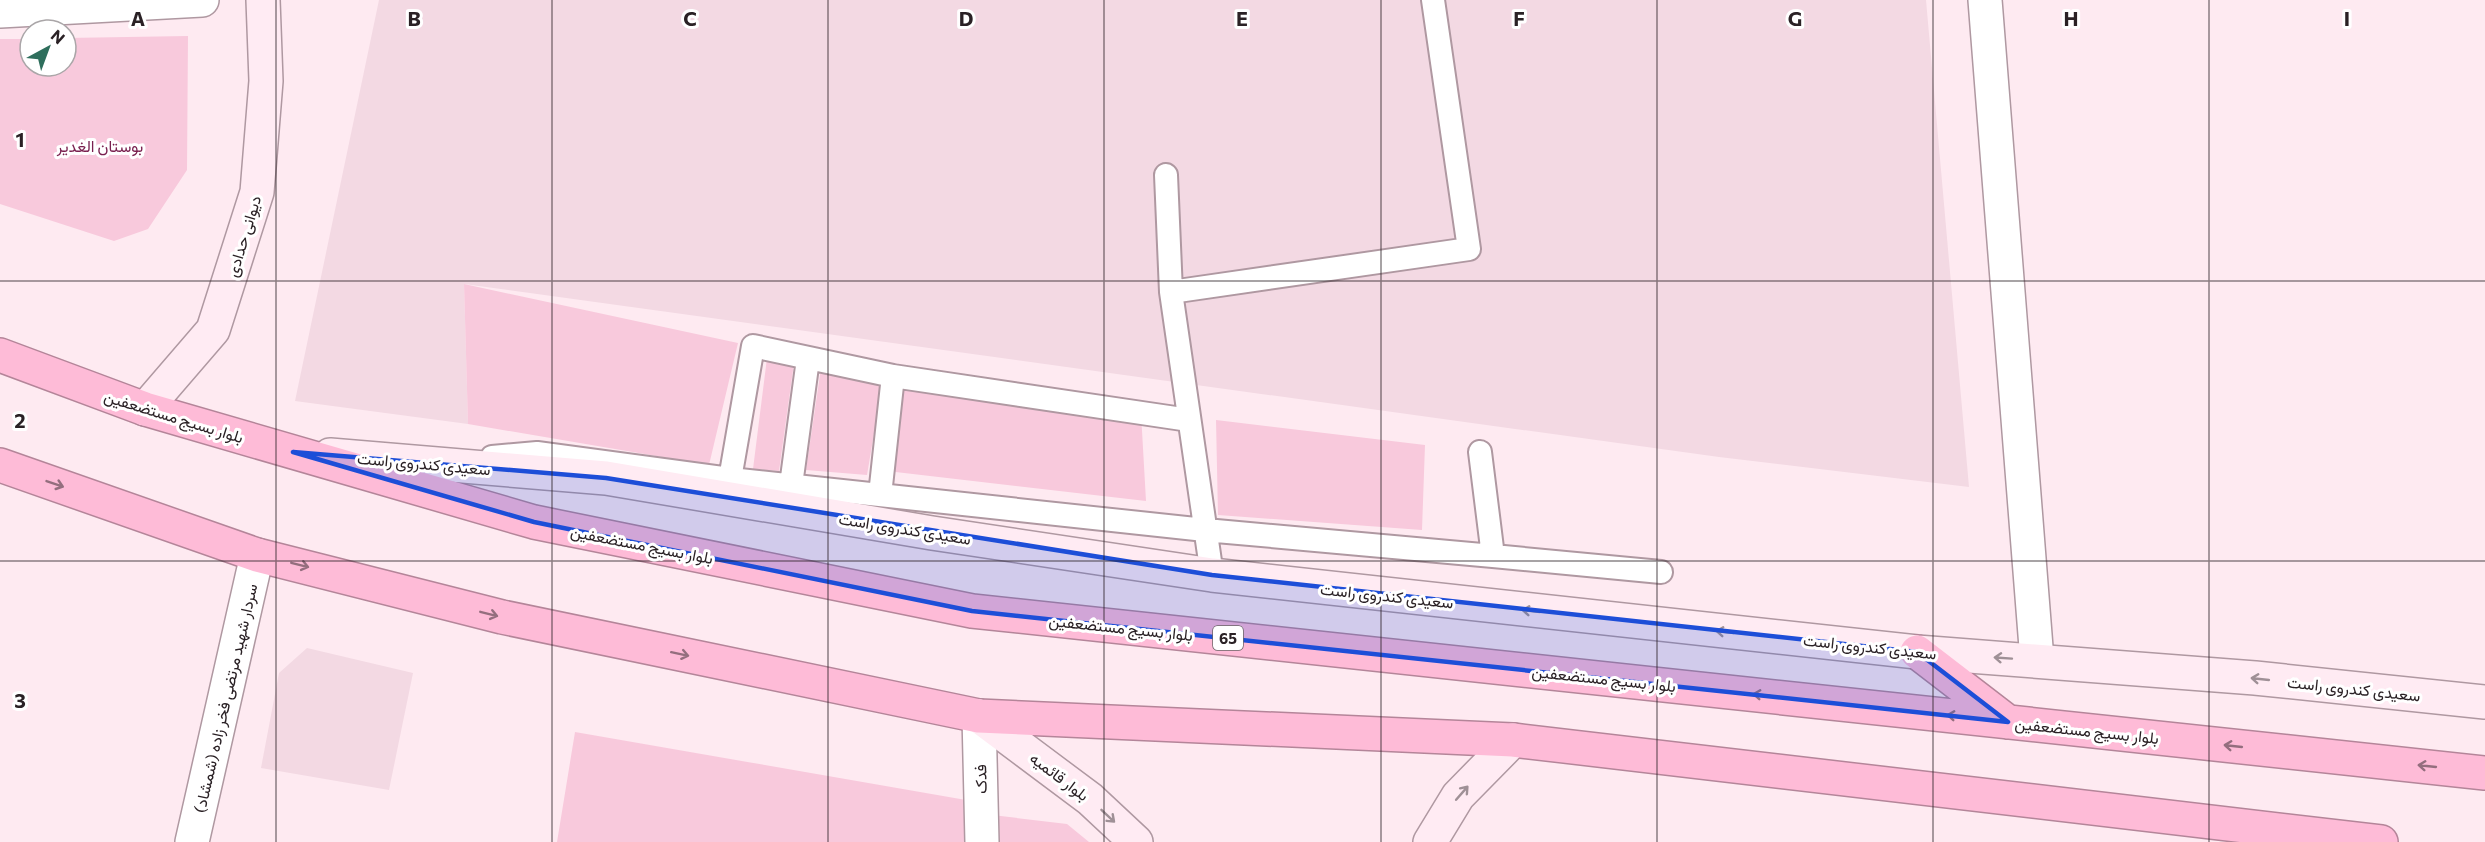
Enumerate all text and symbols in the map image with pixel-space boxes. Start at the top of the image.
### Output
text: A [131,6,145,30]
text: B [407,6,421,30]
text: C [683,6,697,30]
text: D [959,6,973,30]
text: E [1236,6,1248,30]
text: F [1513,6,1525,30]
text: G [1788,6,1802,30]
text: H [2064,6,2079,30]
text: I [2344,6,2350,30]
north arrow [18,18,78,78]
text: N [47,25,69,47]
text: 1 [15,127,25,151]
park label: بوستان الغدیر [56,136,143,157]
street label: دیوانی حدادی [222,193,266,280]
street label: بلوار بسیج مستضعفین [101,386,246,449]
text: 2 [14,408,26,432]
street label: سعیدی کندروی راست [356,448,491,480]
one-way arrow [45,479,64,490]
street label: سعیدی کندروی راست [837,508,973,550]
street label: بلوار بسیج مستضعفین [569,521,715,570]
one-way arrow [290,560,309,572]
street label: سعیدی کندروی راست [1319,579,1454,613]
street label: سردار شهید مرتضی فخر زاده (شمشاد) [189,582,263,815]
one-way arrow [1521,605,1541,616]
one-way arrow [479,608,498,620]
street label: بلوار بسیج مستضعفین [1048,610,1194,647]
road number: 65 [1213,626,1243,650]
one-way arrow [1715,626,1735,637]
street label: سعیدی کندروی راست [1802,630,1937,664]
one-way arrow [669,649,689,660]
one-way arrow [1993,652,2013,663]
street label: بلوار بسیج مستضعفین [1531,661,1677,698]
street label: سعیدی کندروی راست [2286,672,2421,706]
one-way arrow [2250,673,2270,684]
text: 3 [14,688,26,712]
one-way arrow [1752,689,1772,700]
one-way arrow [1946,710,1966,721]
street label: بلوار بسیج مستضعفین [2014,713,2160,750]
one-way arrow [2223,740,2243,751]
street label: بلوار قائمیه [1026,748,1093,806]
one-way arrow [2417,761,2437,772]
street label: فدک [970,764,990,794]
one-way arrow [1455,786,1469,801]
one-way arrow [1100,808,1115,822]

